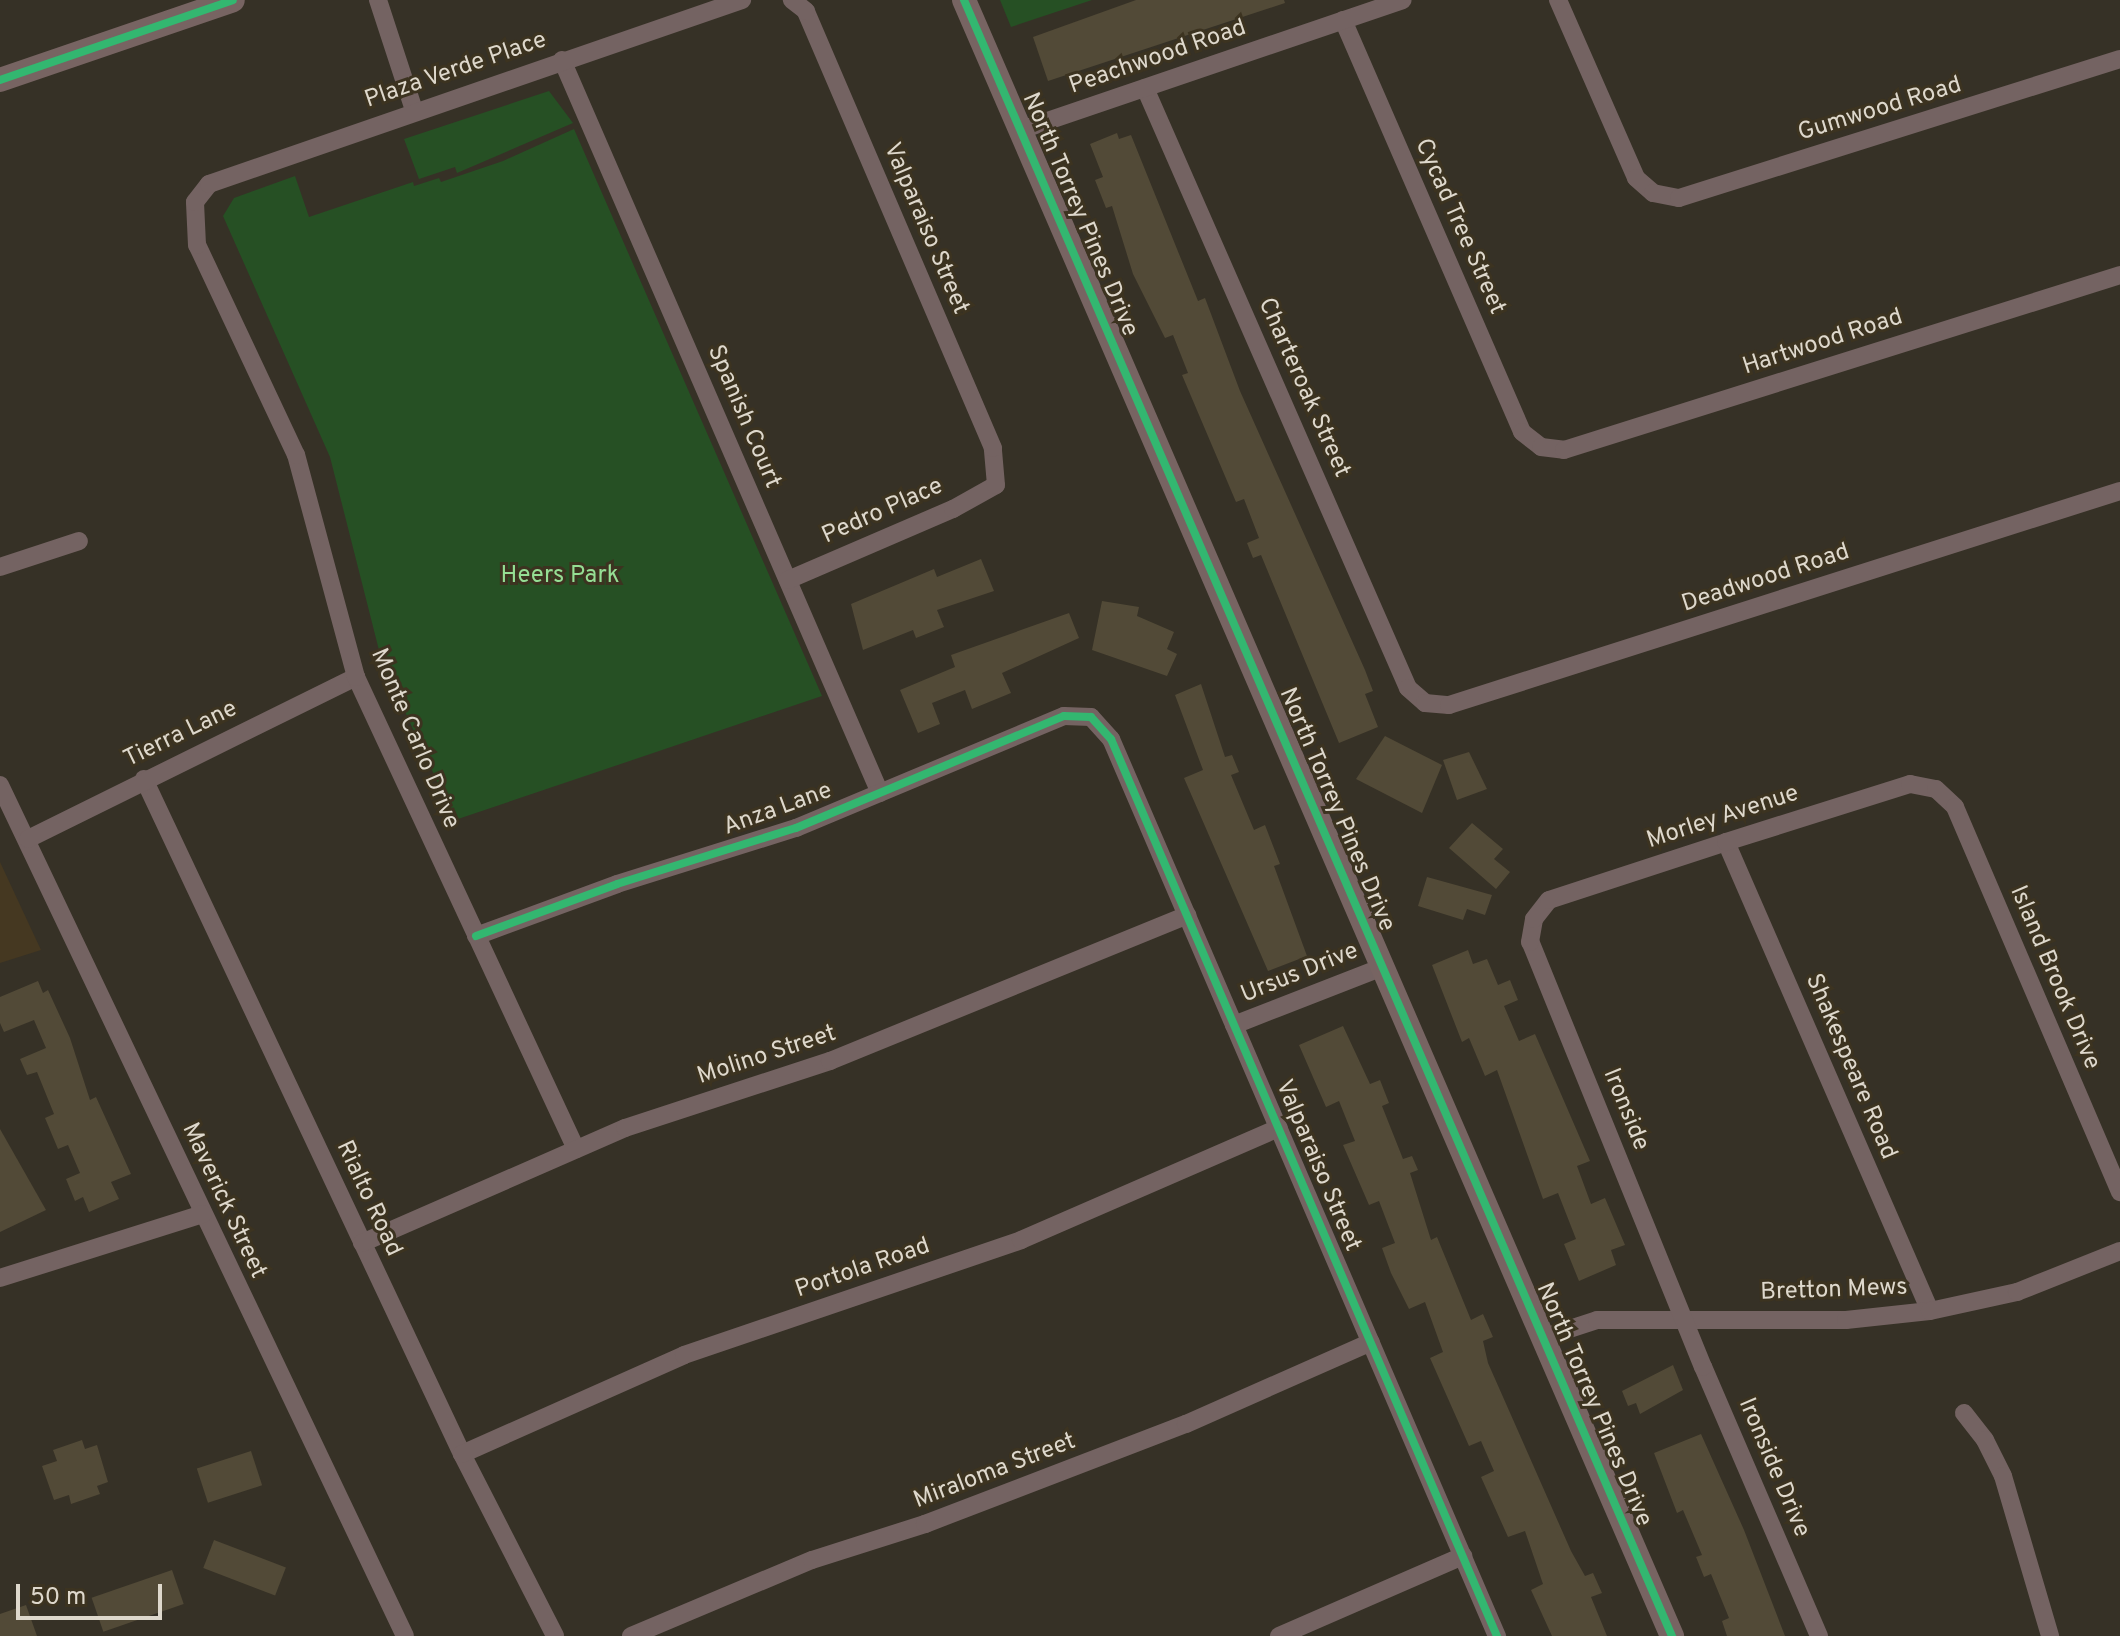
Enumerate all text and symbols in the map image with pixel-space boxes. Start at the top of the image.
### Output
street label: Peachwood Road [1066,14,1250,102]
street label: Plaza Verde Place [361,26,551,116]
street label: Gumwood Road [1795,71,1965,149]
street label: North Torrey Pines Drive [1014,88,1144,342]
street label: Cycad Tree Street [1407,134,1511,320]
street label: Valparaiso Street [876,139,974,319]
street label: Charteroak Street [1251,294,1355,482]
street label: Hartwood Road [1739,304,1907,382]
street label: Spanish Court [700,341,786,493]
street label: Pedro Place [818,473,948,551]
street label: Deadwood Road [1679,538,1853,620]
park label: Heers Park [501,563,619,591]
street label: Monte Carlo Drive [363,645,465,833]
street label: North Torrey Pines Drive [1271,683,1401,937]
street label: Tierra Lane [120,695,242,775]
street label: Anza Lane [720,777,836,843]
street label: Morley Avenue [1643,780,1803,856]
street label: Island Brook Drive [2002,882,2106,1074]
street label: Ursus Drive [1237,937,1363,1011]
street label: Shakespeare Road [1798,970,1902,1164]
street label: Molino Street [694,1020,840,1092]
street label: Ironside [1596,1065,1654,1155]
street label: Valparaiso Street [1268,1076,1366,1256]
street label: Maverick Street [174,1119,272,1283]
street label: Rialto Road [329,1137,407,1261]
street label: Portola Road [792,1233,934,1305]
street label: Bretton Mews [1760,1274,1908,1308]
street label: North Torrey Pines Drive [1528,1278,1658,1532]
street label: Ironside Drive [1731,1394,1815,1542]
street label: Miraloma Street [910,1428,1080,1516]
scale bar [20,1568,166,1618]
text: 50 m [30,1583,86,1613]

